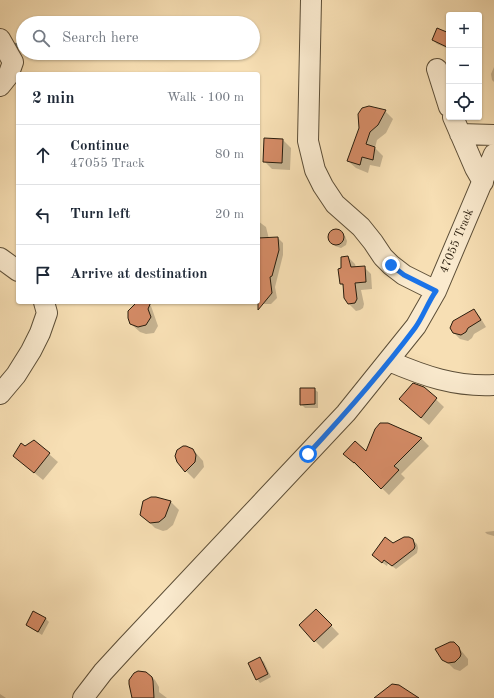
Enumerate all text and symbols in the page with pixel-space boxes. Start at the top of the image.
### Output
map controls [446,12,482,120]
button: + [446,12,482,48]
search box [16,16,260,60]
icon: search [30,27,52,49]
text: Search here [62,31,139,46]
button: − [446,48,482,84]
button: locate [446,84,482,120]
text: 2 min [32,90,75,107]
text: Walk · 100 m [167,91,244,104]
text: Continue [70,139,129,154]
icon: ahead [32,144,54,166]
text: 80 m [215,148,244,161]
text: 47055 Track [70,157,145,170]
icon: left [32,204,54,226]
street label: 47055 Track [437,206,476,275]
text: Turn left [70,207,130,222]
text: 20 m [215,208,244,221]
route end [382,256,400,274]
icon: arrive [32,264,54,286]
text: Arrive at destination [70,267,208,282]
route start [299,445,317,463]

